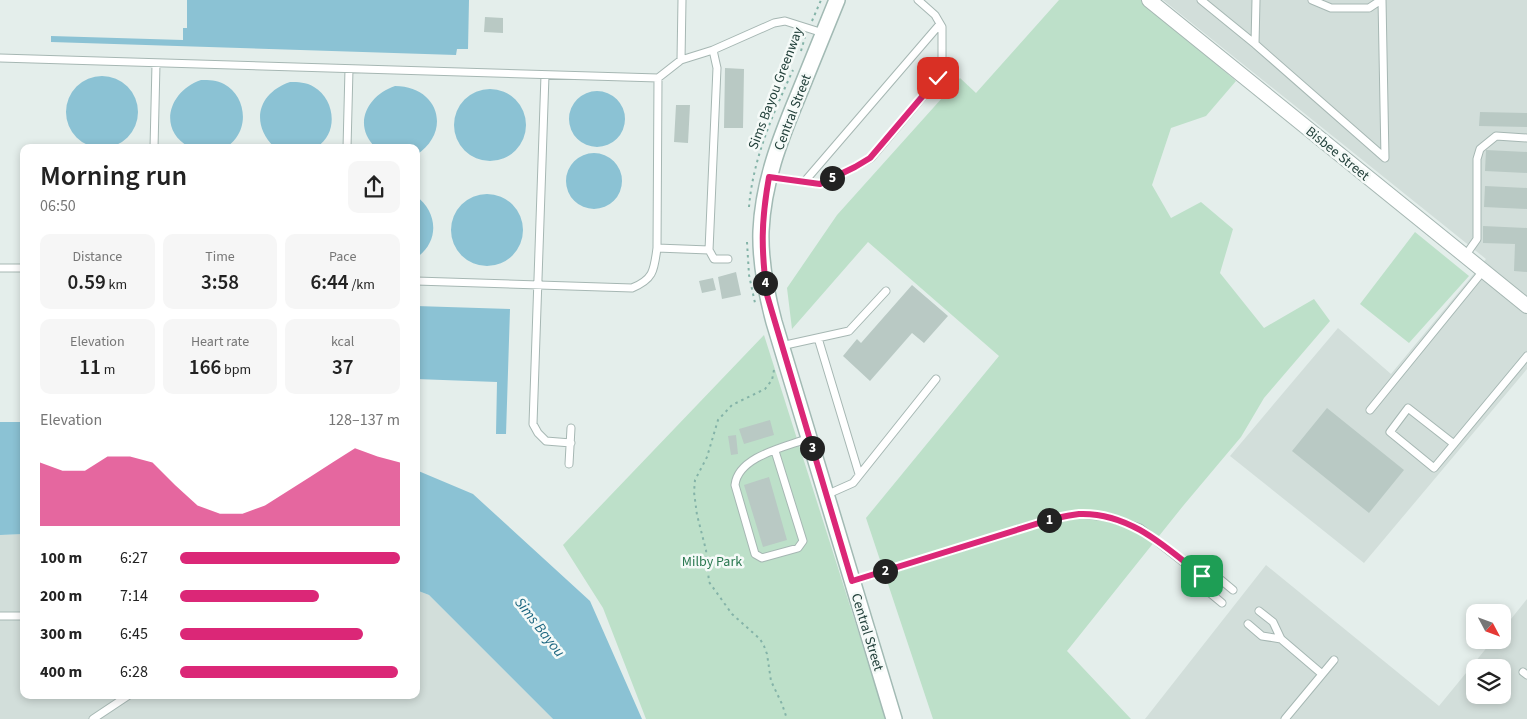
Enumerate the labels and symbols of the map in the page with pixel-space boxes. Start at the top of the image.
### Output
street label: Sims Bayou Greenway [743,24,809,152]
pin [917,57,959,99]
street label: Central Street [769,71,817,153]
street label: Bisbee Street [1301,122,1374,186]
pin: 5 [820,166,844,190]
pin: 4 [752,270,778,296]
pin: 3 [800,436,824,460]
pin: 1 [1036,508,1062,532]
park label: Milby Park [682,552,742,572]
pin [1181,555,1223,597]
pin: 2 [872,558,898,584]
street label: Central Street [846,591,888,674]
water label: Sims Bayou [509,593,570,662]
north arrow [1466,604,1511,649]

